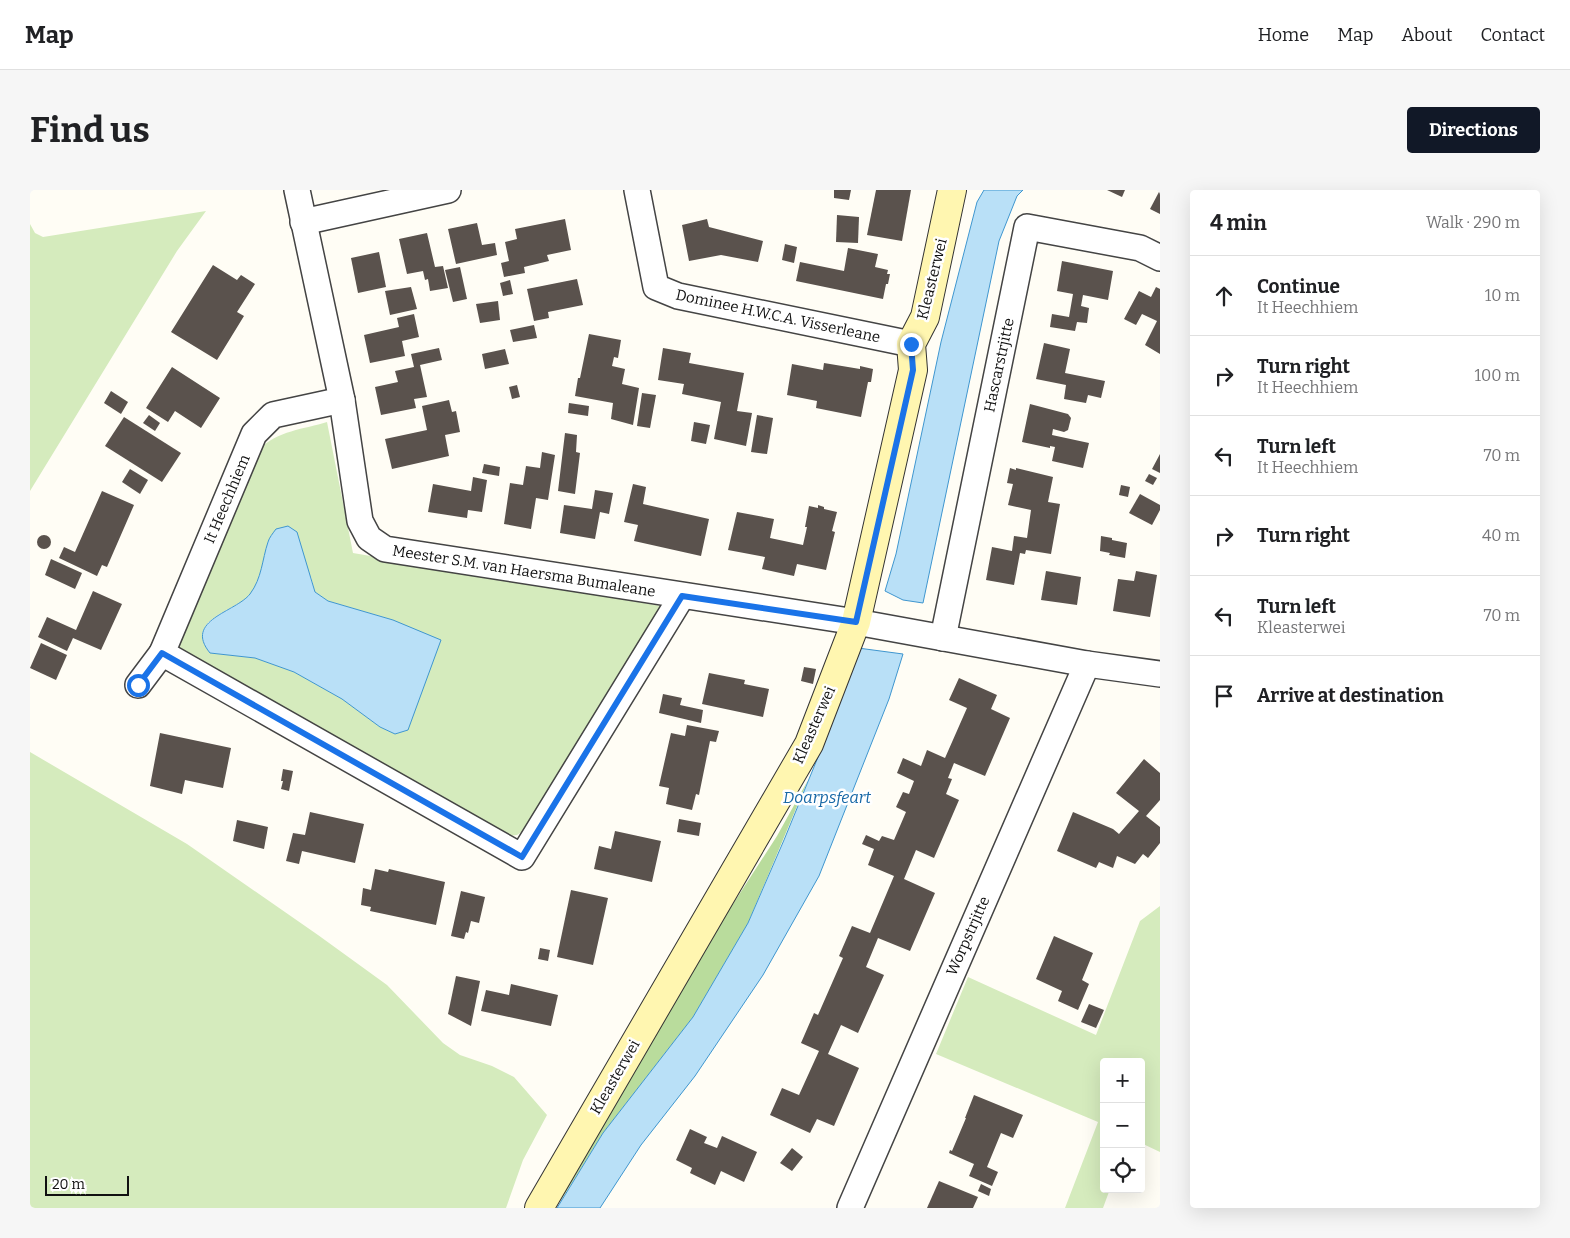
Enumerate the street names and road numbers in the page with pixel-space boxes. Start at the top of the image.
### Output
street label: Kleasterwei [913,236,951,321]
street label: Dominee H.W.C.A. Visserleane [674,286,882,346]
street label: Hascarstrjitte [980,316,1018,414]
street label: It Heechhiem [200,451,254,546]
street label: Meester S.M. van Haersma Bumaleane [391,541,657,601]
street label: Kleasterwei [789,683,839,767]
street label: Worpstrjitte [943,894,993,978]
street label: Kleasterwei [586,1036,644,1117]

